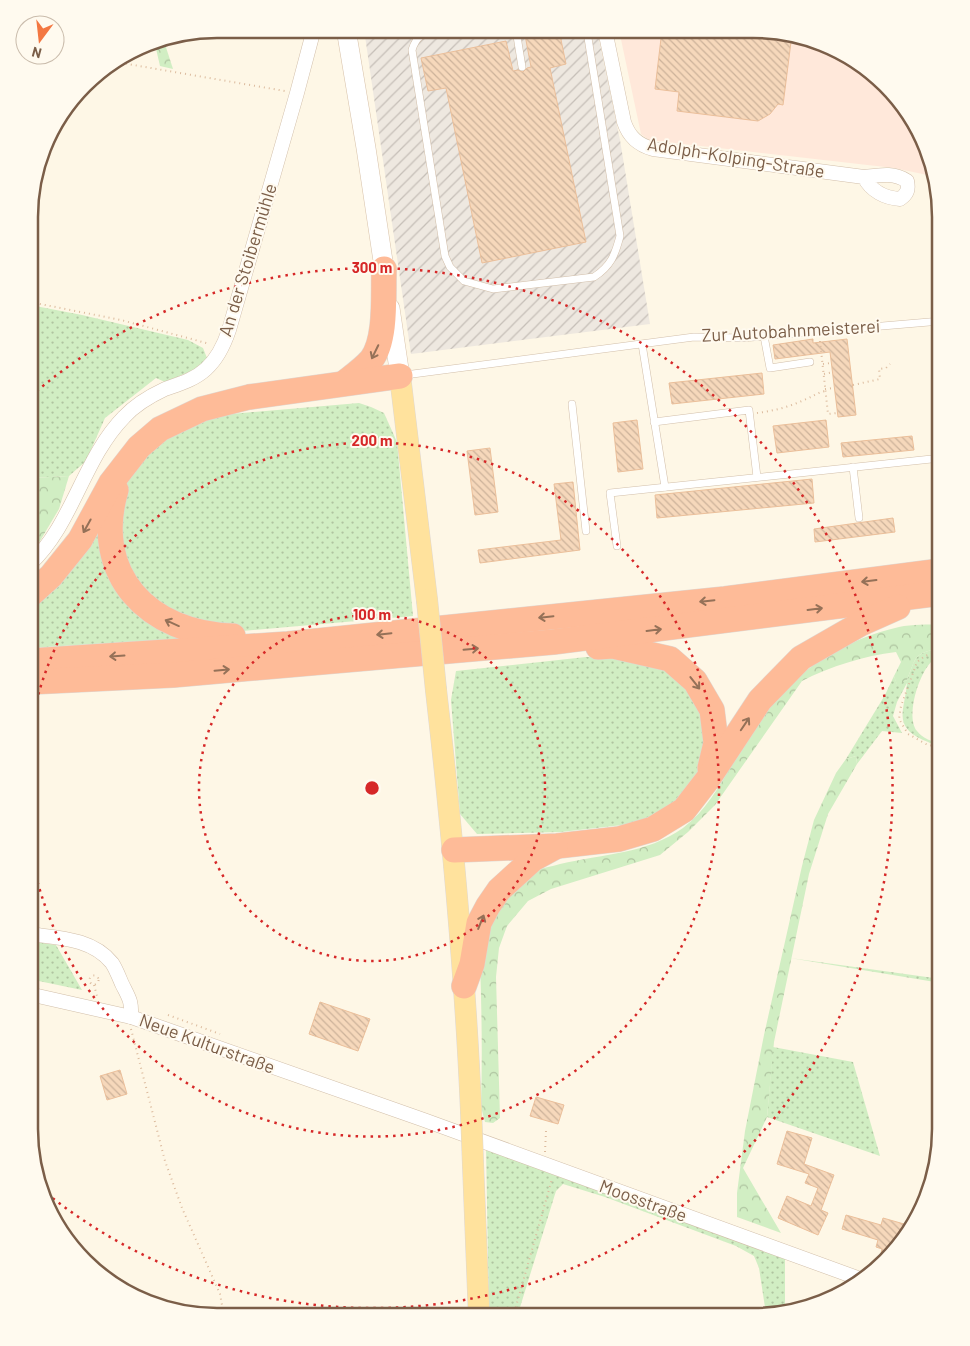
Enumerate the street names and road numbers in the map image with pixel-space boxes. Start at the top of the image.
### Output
street label: Adolph-Kolping-Straße [646,132,826,182]
street label: An der Stoibermühle [213,181,281,339]
street label: Zur Autobahnmeisterei [701,314,881,346]
street label: Neue Kulturstraße [137,1008,278,1078]
street label: Moosstraße [597,1174,690,1226]

